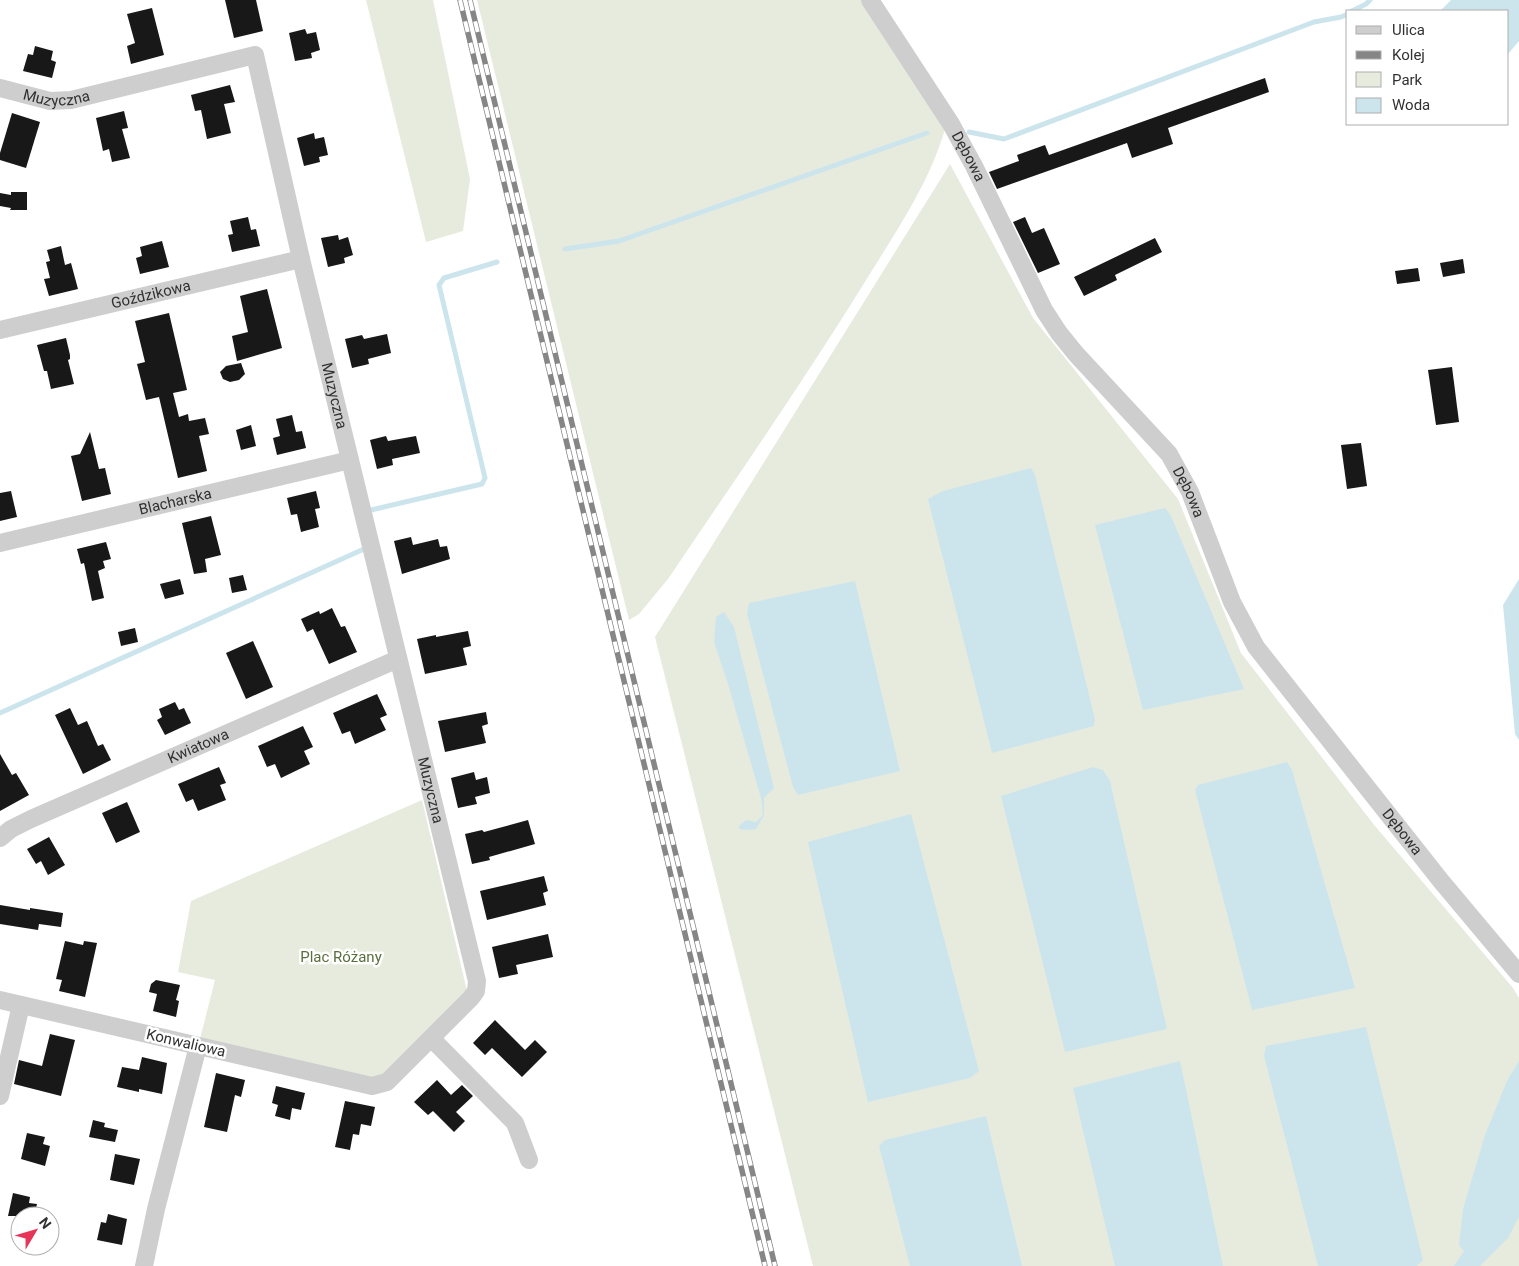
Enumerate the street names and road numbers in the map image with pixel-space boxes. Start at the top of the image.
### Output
street label: Muzyczna [21,85,92,110]
street label: Dębowa [948,128,989,184]
street label: Goździkowa [109,276,192,312]
street label: Muzyczna [318,361,351,431]
street label: Dębowa [1169,463,1208,520]
street label: Blacharska [137,484,213,519]
street label: Kwiatowa [165,725,232,767]
street label: Muzyczna [414,755,447,825]
street label: Dębowa [1378,805,1426,859]
street label: Konwaliowa [145,1025,227,1061]

